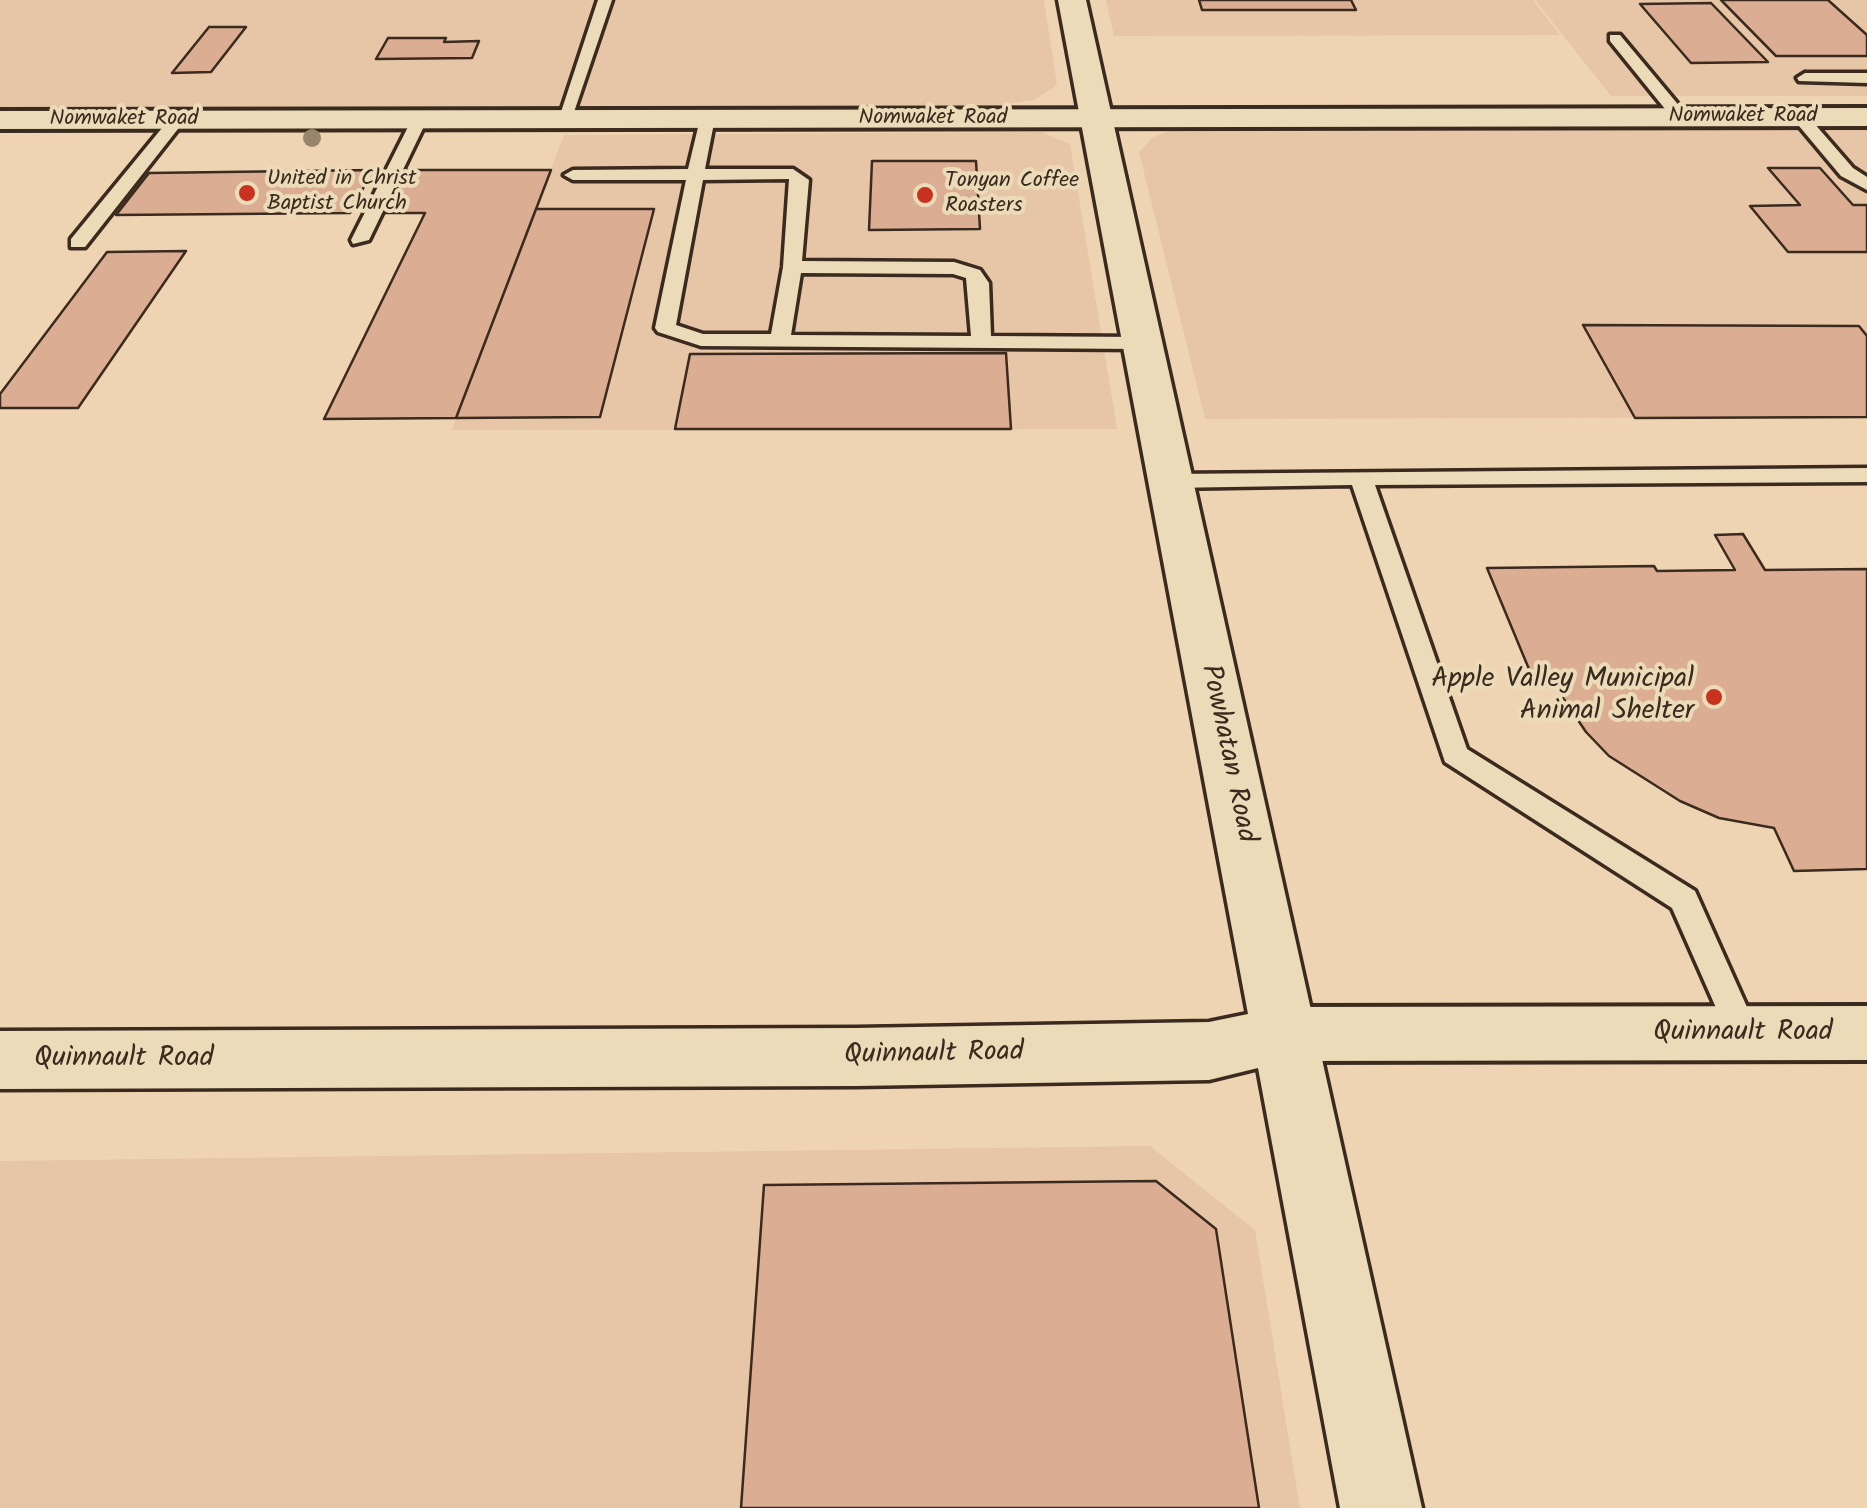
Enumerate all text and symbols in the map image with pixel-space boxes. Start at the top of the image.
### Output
street label: Nomwaket Road [1668,104,1818,130]
street label: Nomwaket Road [858,106,1008,132]
street label: Nomwaket Road [49,107,199,133]
place label: United in Christ Baptist Church [267,167,416,218]
place label: Tonyan Coffee Roasters [945,169,1079,220]
marker: United in Christ Baptist Church [236,182,258,204]
marker: Tonyan Coffee Roasters [914,184,936,206]
street label: Powhatan Road [1191,662,1261,846]
place label: Apple Valley Municipal Animal Shelter [1431,664,1694,730]
marker: Apple Valley Municipal Animal Shelter [1703,686,1725,708]
street label: Quinnault Road [1653,1017,1833,1051]
street label: Quinnault Road [844,1038,1024,1074]
street label: Quinnault Road [34,1043,214,1077]

